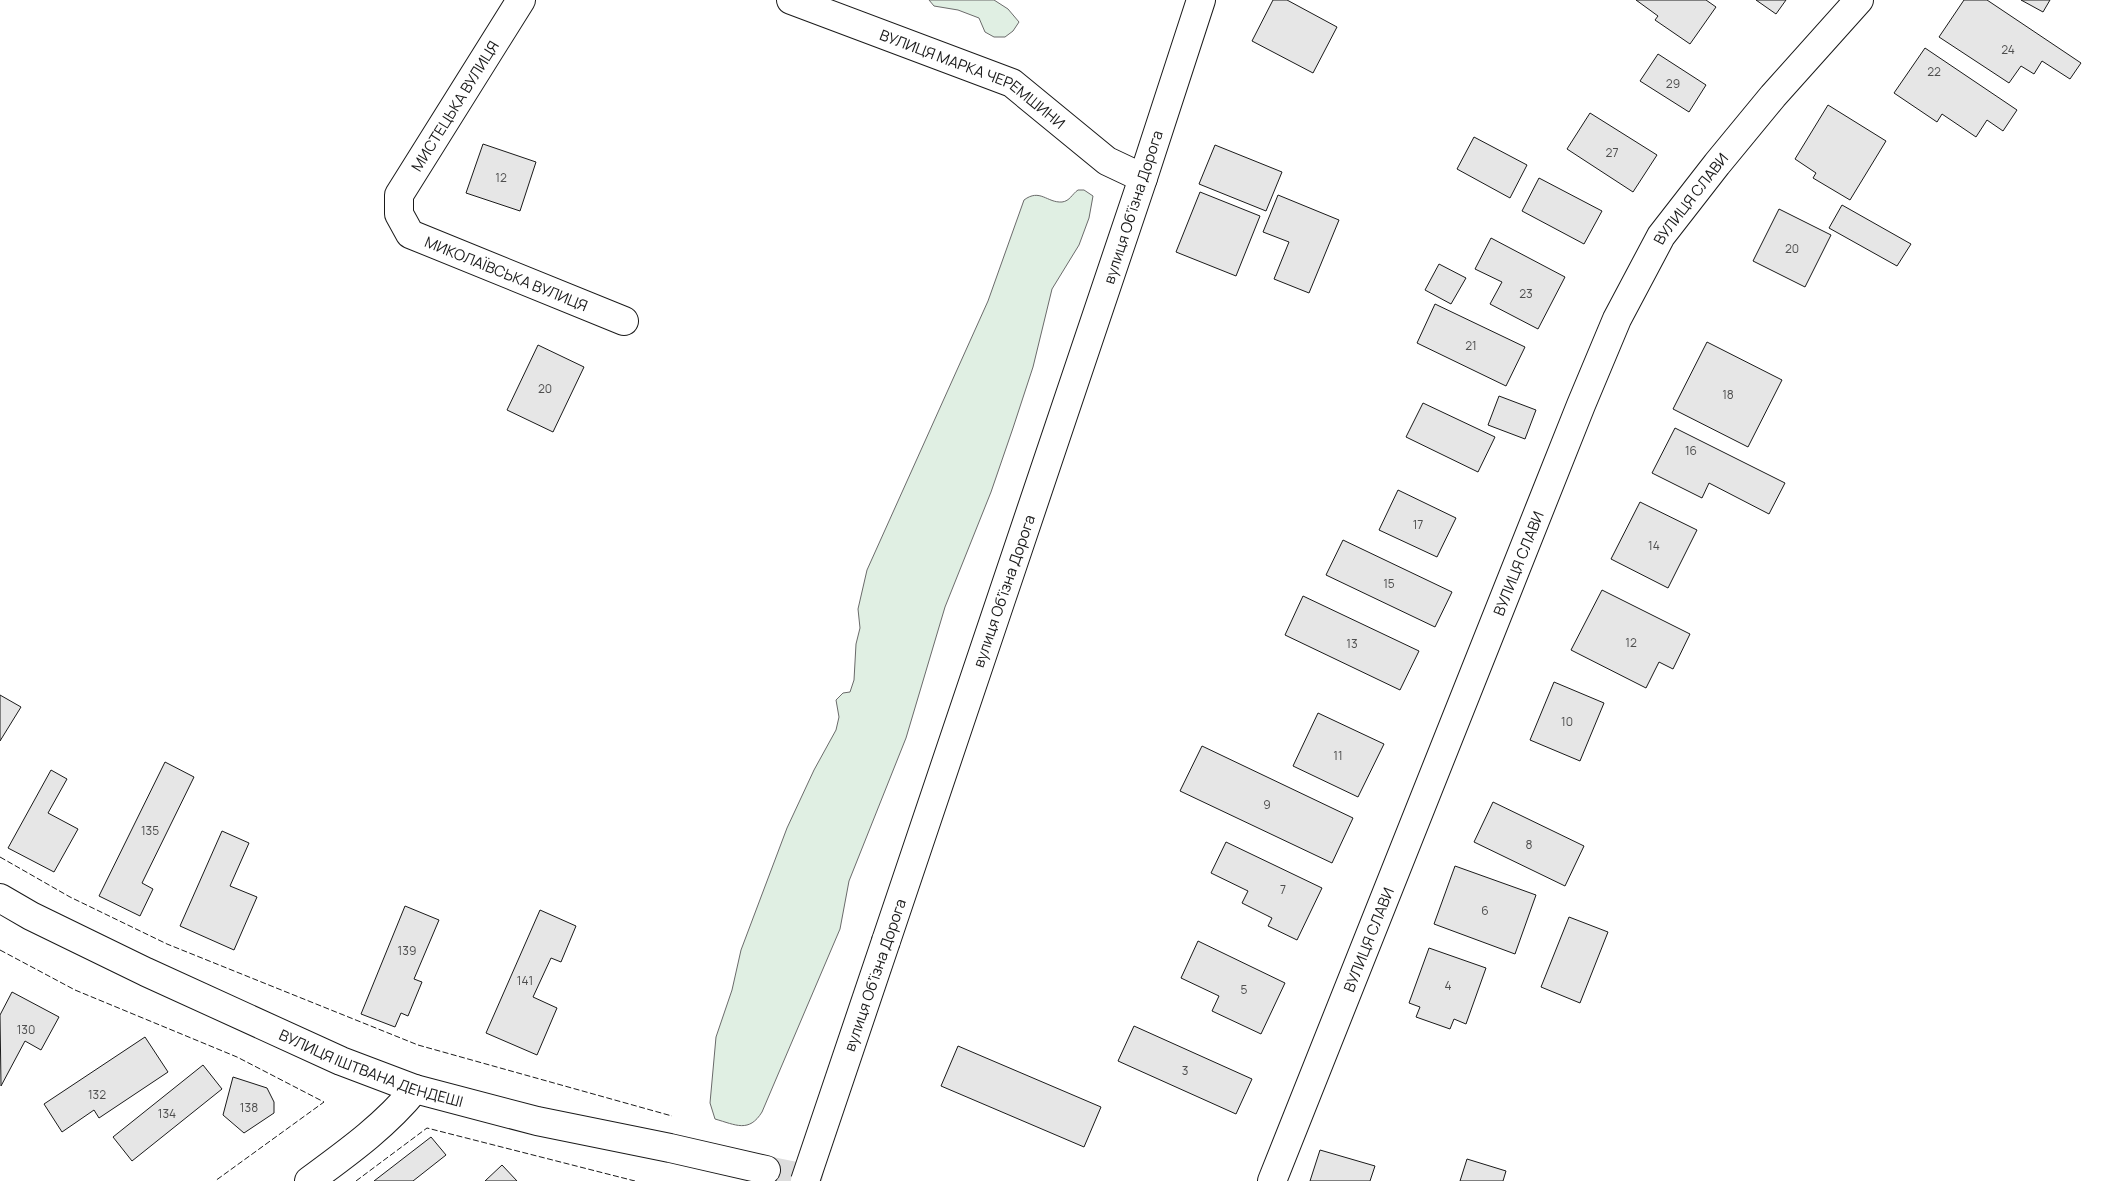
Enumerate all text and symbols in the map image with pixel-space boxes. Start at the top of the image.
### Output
street label: ВУЛИЦЯ МАРКА ЧЕРЕМШИНИ [877,24,1070,133]
street label: МИСТЕЦЬКА ВУЛИЦЯ [406,37,504,175]
house number: 24 [2001,41,2015,58]
house number: 22 [1927,63,1941,80]
house number: 29 [1666,75,1680,92]
street label: вулиця Обʼїзна Дорога [1098,128,1168,286]
house number: 27 [1606,144,1618,161]
street label: ВУЛИЦЯ СЛАВИ [1648,148,1733,248]
house number: 12 [495,169,507,186]
street label: МИКОЛАЇВСЬКА ВУЛИЦЯ [422,231,591,316]
house number: 20 [1785,240,1799,257]
house number: 23 [1519,285,1533,302]
house number: 21 [1465,337,1477,354]
house number: 20 [538,380,552,397]
house number: 18 [1722,386,1734,403]
house number: 16 [1685,442,1697,459]
street label: ВУЛИЦЯ СЛАВИ [1488,508,1548,619]
street label: вулиця Обʼїзна Дорога [968,512,1040,670]
house number: 17 [1413,516,1423,533]
house number: 14 [1648,537,1660,554]
house number: 15 [1383,575,1395,592]
house number: 12 [1625,634,1637,651]
house number: 13 [1346,635,1358,652]
house number: 10 [1561,713,1573,730]
house number: 11 [1333,747,1343,764]
house number: 9 [1263,796,1271,813]
house number: 135 [141,822,159,839]
house number: 8 [1526,836,1533,853]
house number: 7 [1280,881,1286,898]
street label: ВУЛИЦЯ СЛАВИ [1338,884,1398,995]
street label: вулиця Обʼїзна Дорога [839,896,911,1054]
house number: 6 [1481,902,1489,919]
house number: 139 [398,942,416,959]
house number: 141 [517,972,533,989]
house number: 4 [1444,977,1452,994]
house number: 5 [1241,981,1248,998]
house number: 130 [17,1021,35,1038]
street label: ВУЛИЦЯ ІШТВАНА ДЕНДЕШІ [276,1024,465,1112]
house number: 3 [1182,1062,1188,1079]
house number: 132 [88,1086,106,1103]
house number: 138 [240,1099,258,1116]
house number: 134 [158,1105,176,1122]

